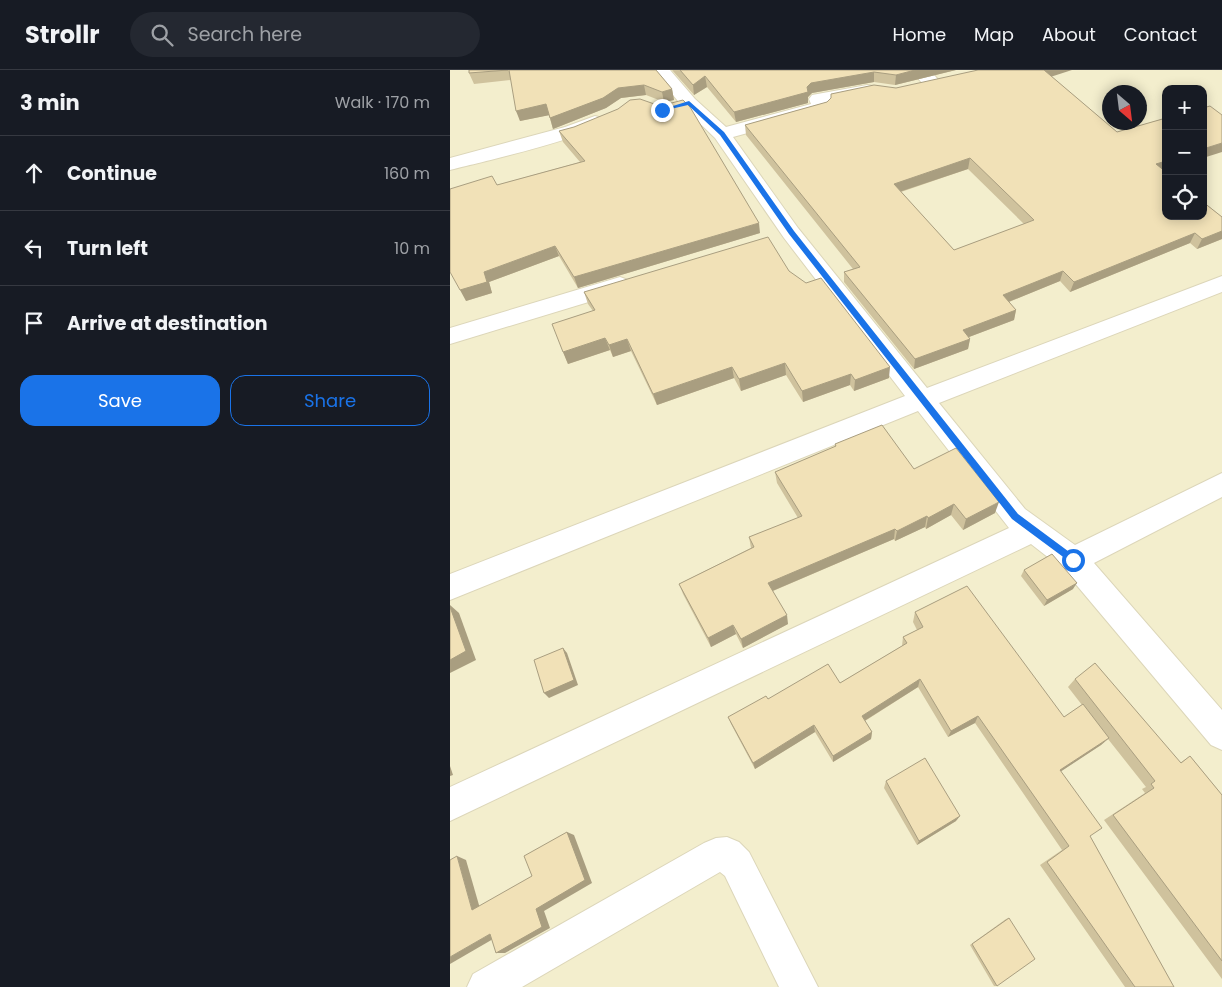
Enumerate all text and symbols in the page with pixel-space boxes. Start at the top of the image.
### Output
search box [130,12,480,57]
text: Strollr [25,18,100,51]
icon: search [148,21,176,49]
text: Search here [188,21,302,48]
text: Home [892,22,946,47]
text: Map [974,22,1014,47]
text: About [1042,22,1096,47]
text: Contact [1124,22,1197,47]
north arrow [1102,85,1147,130]
map controls [1162,85,1207,220]
button: + [1162,85,1207,130]
text: 3 min [20,88,80,117]
text: Walk · 170 m [335,91,430,114]
route end [651,99,674,122]
button: − [1162,130,1207,175]
icon: ahead [20,159,48,187]
text: Continue [67,160,157,187]
text: 160 m [384,162,430,185]
button: locate [1162,175,1207,220]
icon: left [20,234,48,262]
text: Turn left [67,235,148,262]
text: 10 m [394,237,430,260]
icon: arrive [20,309,48,337]
text: Arrive at destination [67,310,268,337]
button: Save [20,375,220,426]
button: Share [230,375,430,426]
route start [1062,549,1085,572]

